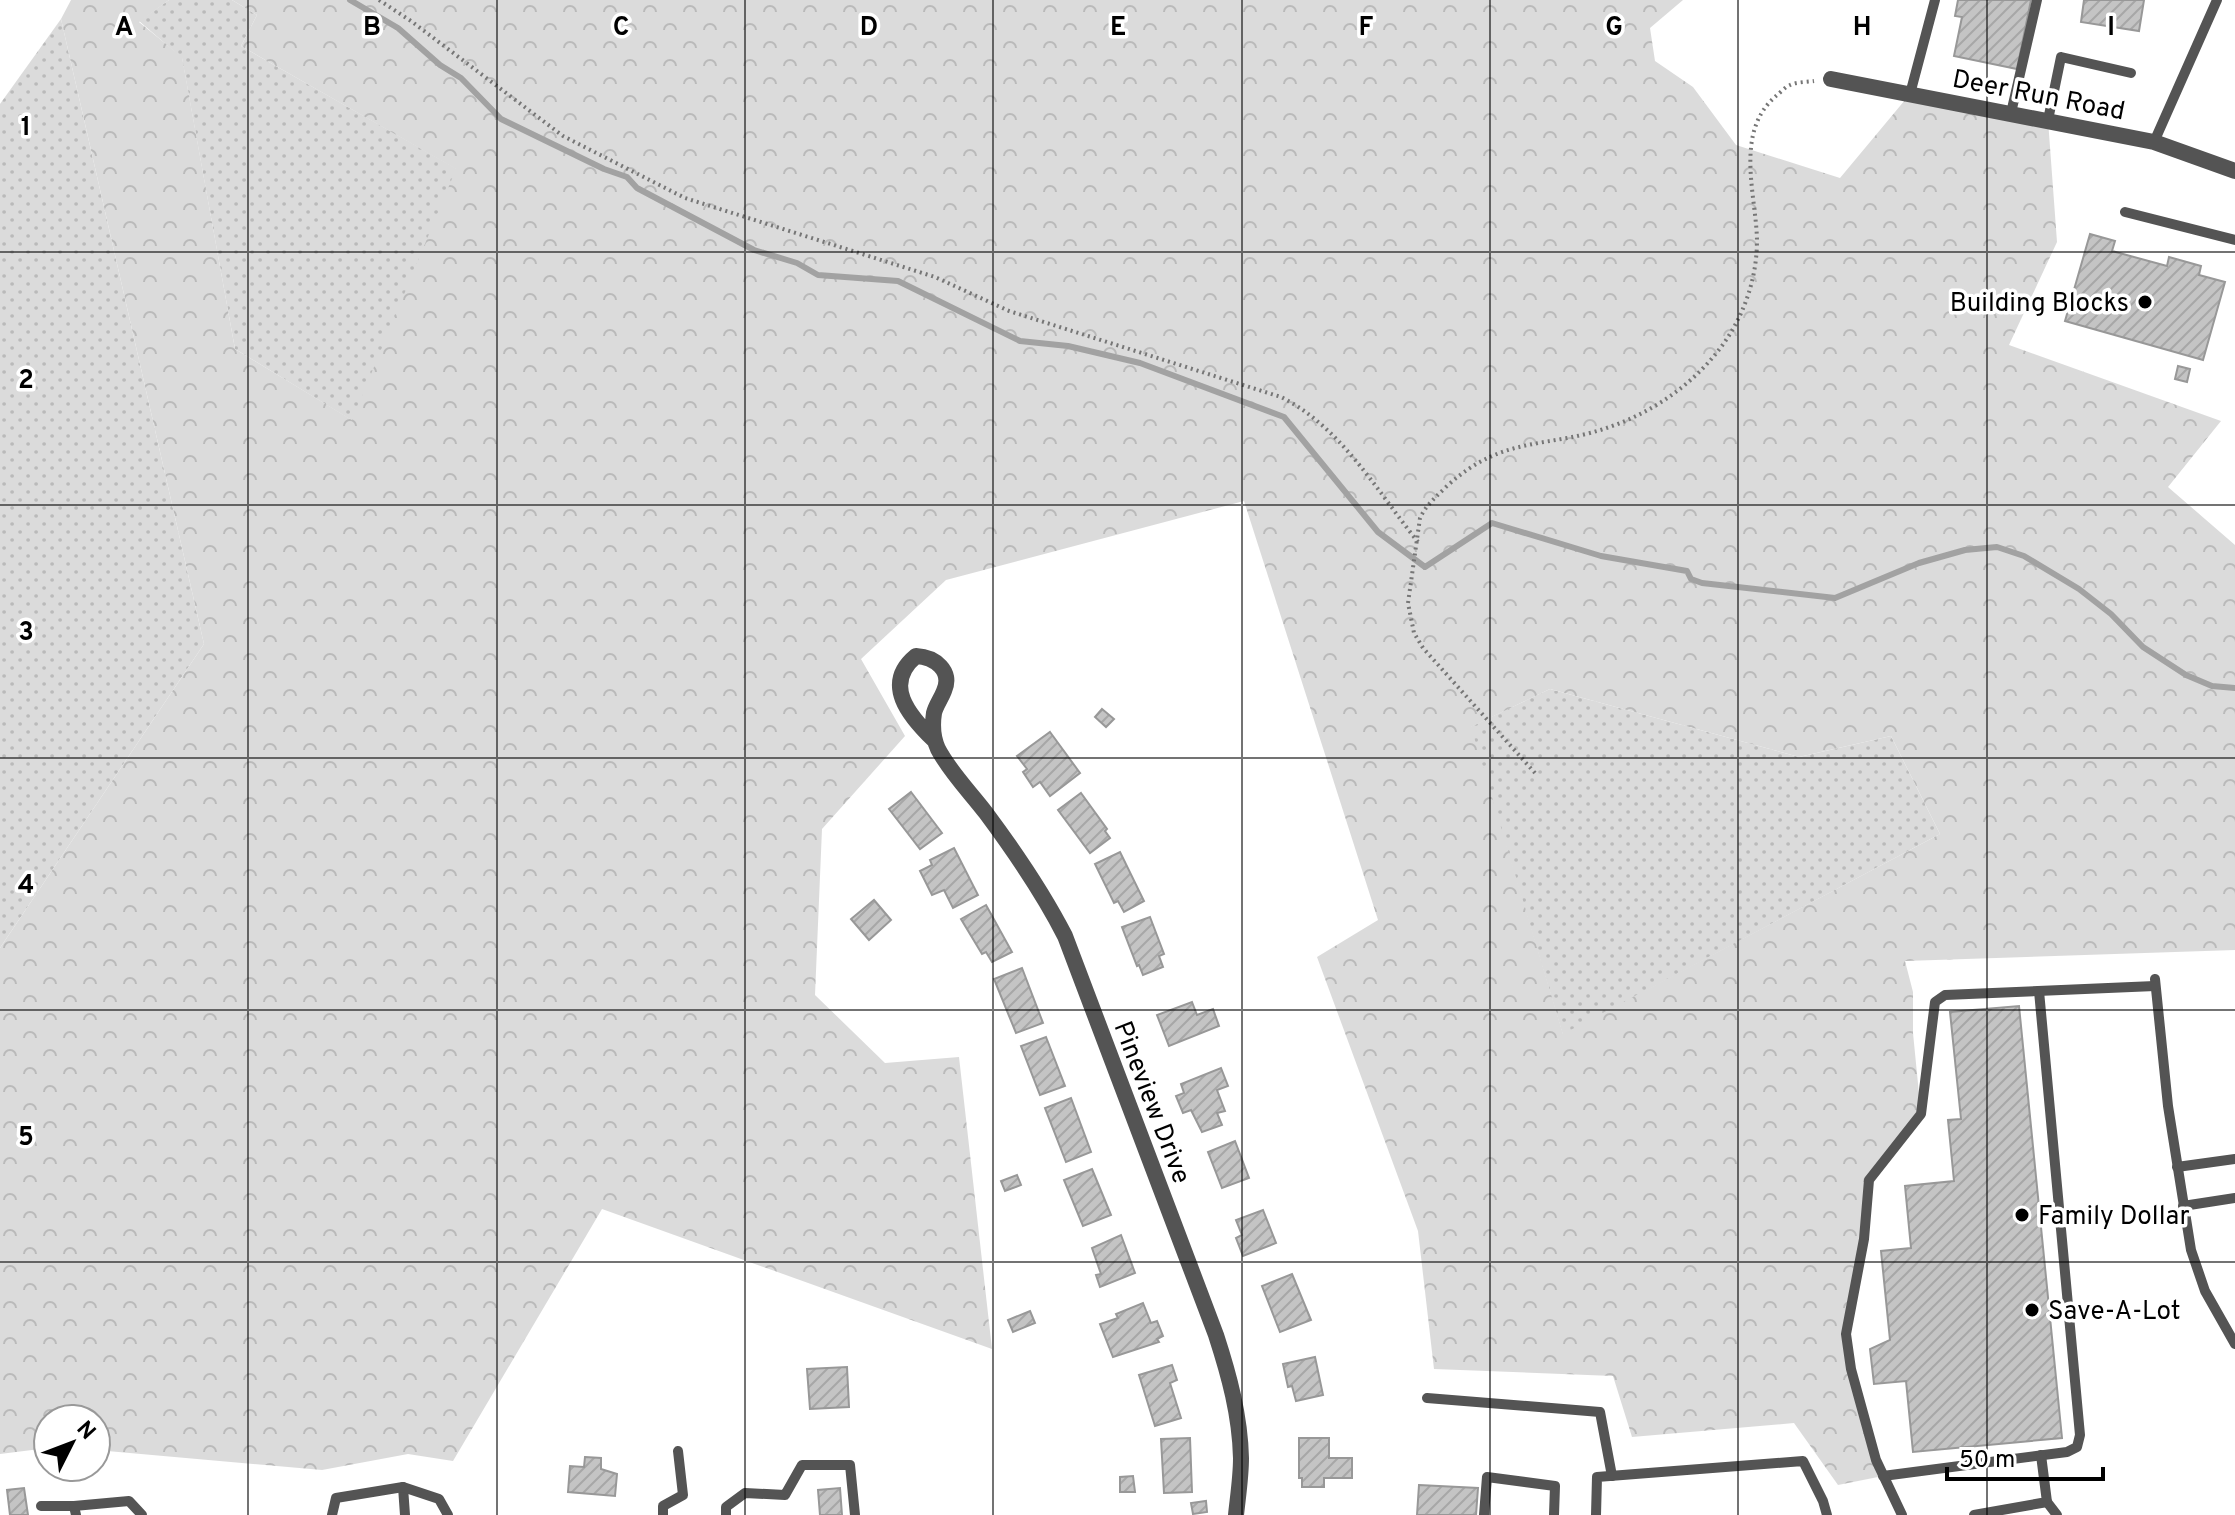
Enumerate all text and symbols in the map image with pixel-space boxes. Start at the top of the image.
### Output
text: A [115,12,133,45]
text: B [363,12,381,45]
text: C [613,12,629,45]
text: D [860,12,878,45]
text: E [1110,12,1126,45]
text: F [1359,12,1374,45]
text: G [1605,12,1623,45]
text: H [1853,12,1871,45]
text: I [2107,12,2115,45]
street label: Deer Run Road [1949,64,2128,129]
text: 1 [21,112,31,145]
place label: Building Blocks [1950,288,2129,321]
marker: Building Blocks [2136,293,2154,311]
text: 2 [18,365,34,398]
text: 3 [18,617,34,650]
text: 4 [18,870,34,903]
street label: Pineview Drive [1105,1017,1197,1189]
text: 5 [18,1122,34,1155]
place label: Family Dollar [2038,1201,2190,1234]
marker: Family Dollar [2013,1206,2031,1224]
place label: Save-A-Lot [2048,1296,2181,1329]
marker: Save-A-Lot [2023,1301,2041,1319]
north arrow [32,1403,112,1483]
text: N [70,1416,100,1446]
scale bar [1947,1431,2103,1481]
text: 50 m [1959,1446,2015,1476]

